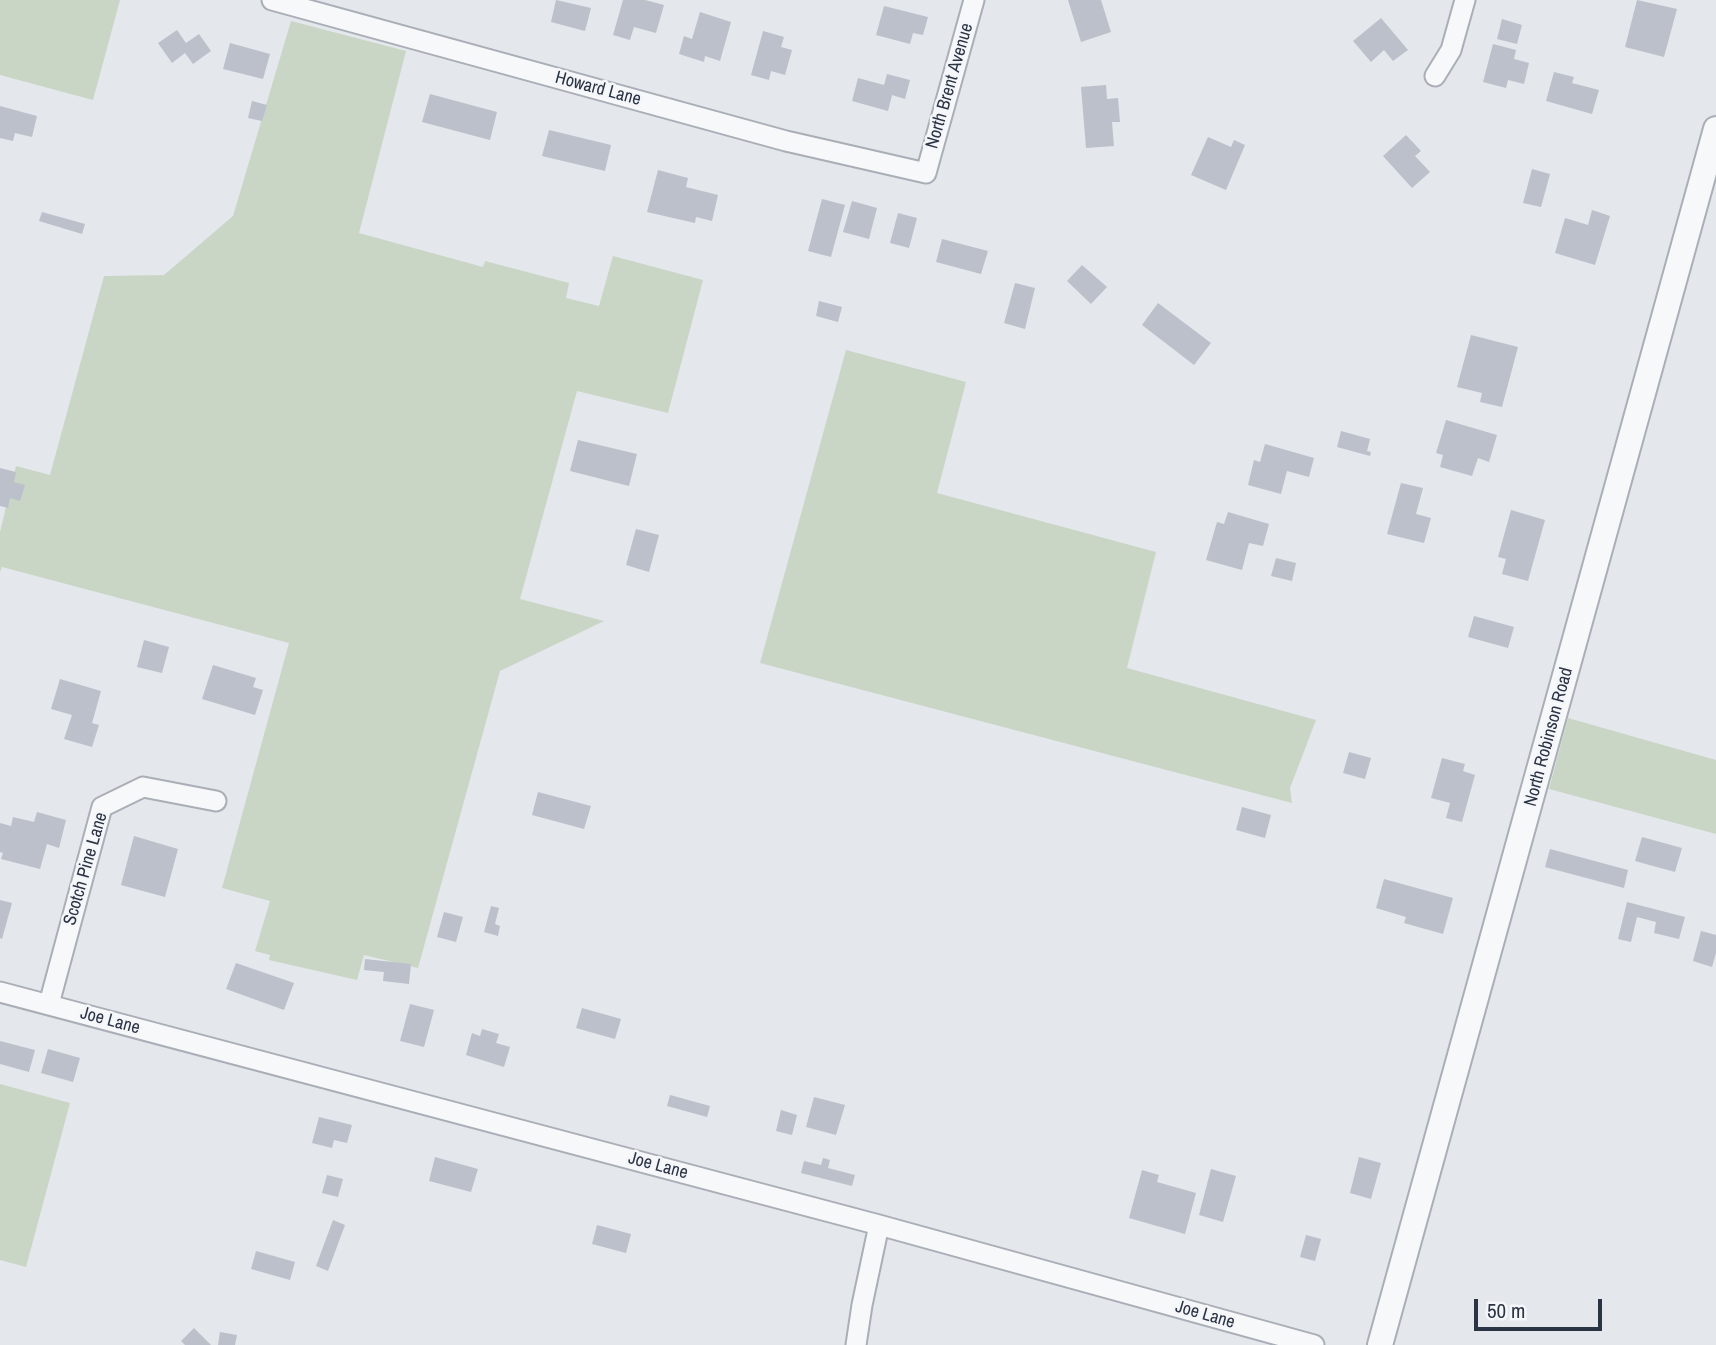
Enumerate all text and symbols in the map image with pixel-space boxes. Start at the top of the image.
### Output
street label: North Brent Avenue [922,21,978,151]
street label: Howard Lane [553,67,643,111]
street label: North Robinson Road [1520,665,1578,809]
street label: Scotch Pine Lane [60,810,112,928]
street label: Joe Lane [78,1003,142,1039]
street label: Joe Lane [626,1148,690,1184]
scale bar [1478,1286,1606,1330]
street label: Joe Lane [1173,1296,1237,1334]
text: 50 m [1487,1296,1525,1325]

